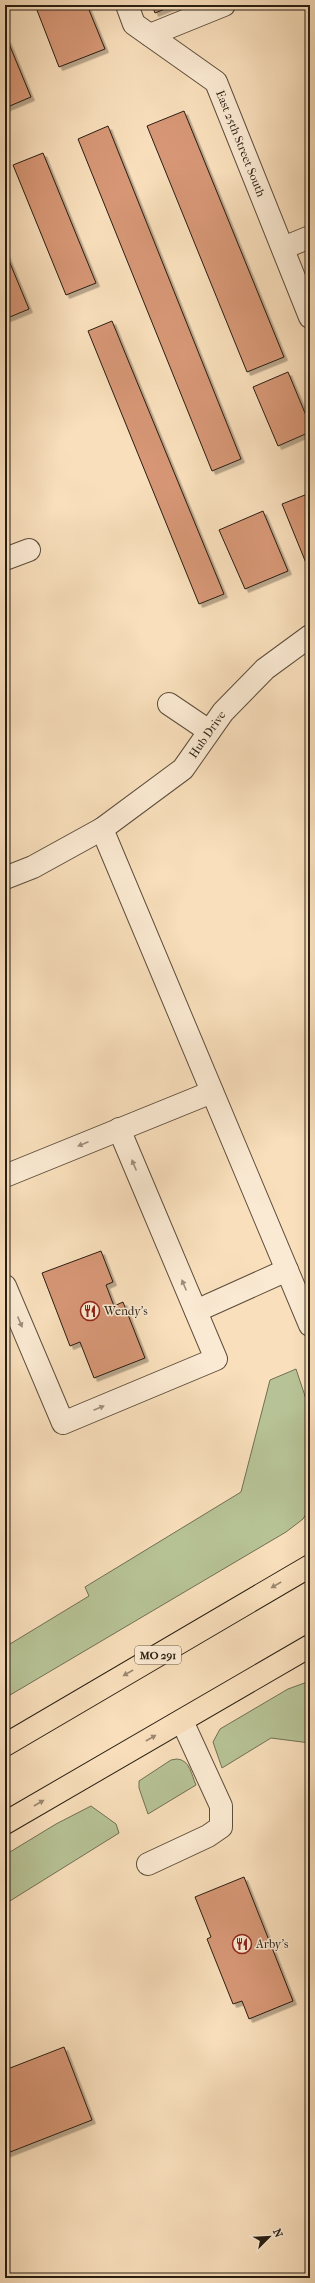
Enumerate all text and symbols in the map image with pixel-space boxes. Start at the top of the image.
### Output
street label: East 25th Street South [213,88,268,199]
street label: Hub Drive [186,708,229,761]
one-way arrow [76,1141,88,1147]
one-way arrow [131,1159,137,1170]
one-way arrow [181,1278,187,1290]
restaurant icon: Wendy's [79,1300,101,1322]
place label: Wendy's [103,1304,148,1318]
one-way arrow [17,1317,23,1328]
one-way arrow [93,1405,105,1411]
one-way arrow [270,1582,282,1589]
road number: MO 291 [135,1646,181,1664]
one-way arrow [122,1669,134,1676]
one-way arrow [145,1735,157,1742]
one-way arrow [33,1800,45,1807]
restaurant icon: Arby's [231,1933,253,1955]
place label: Arby's [255,1937,289,1951]
north arrow [249,2217,289,2257]
text: N [270,2227,286,2240]

